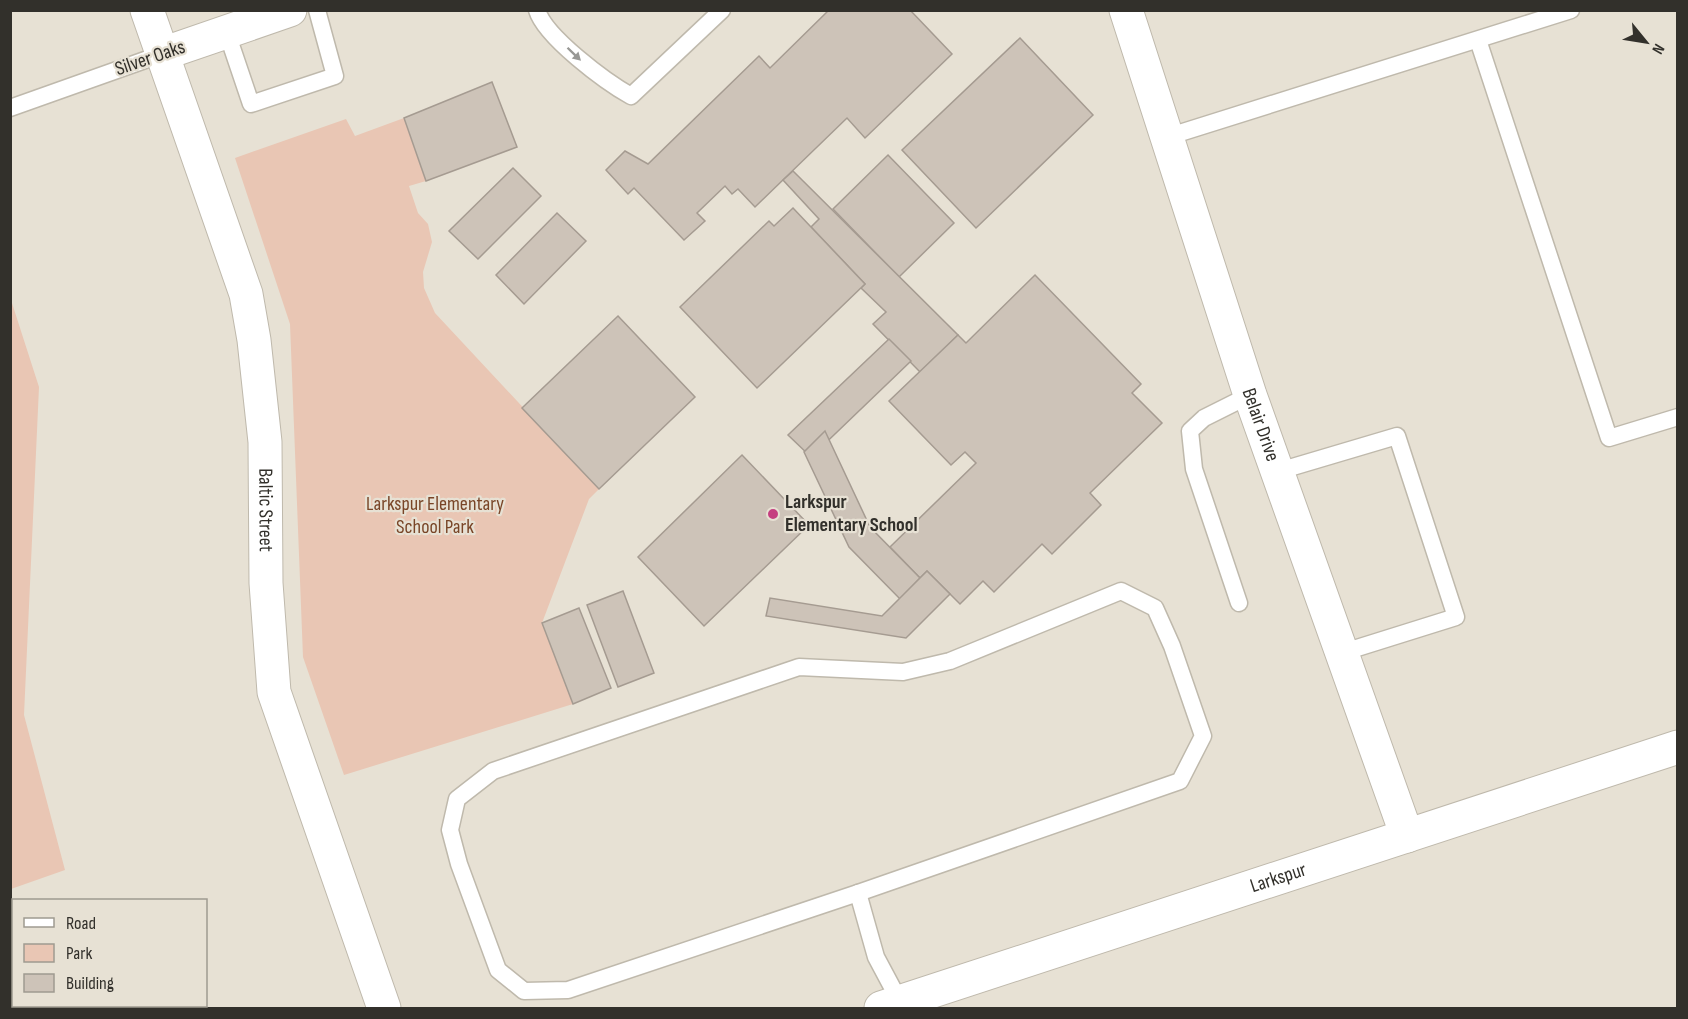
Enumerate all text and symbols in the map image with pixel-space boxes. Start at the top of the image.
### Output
north arrow [1616,12,1676,72]
street label: Silver Oaks [112,35,188,81]
text: N [1647,40,1668,57]
one-way arrow [567,47,582,61]
street label: Belair Drive [1237,385,1285,465]
street label: Baltic Street [253,468,278,552]
place label: Larkspur Elementary School [785,490,918,537]
park label: Larkspur Elementary School Park [366,492,504,539]
marker: Larkspur Elementary School [766,507,780,521]
street label: Larkspur [1247,857,1310,898]
legend [12,899,207,1007]
text: Road [66,913,96,934]
text: Park [66,943,92,964]
text: Building [66,973,114,994]

